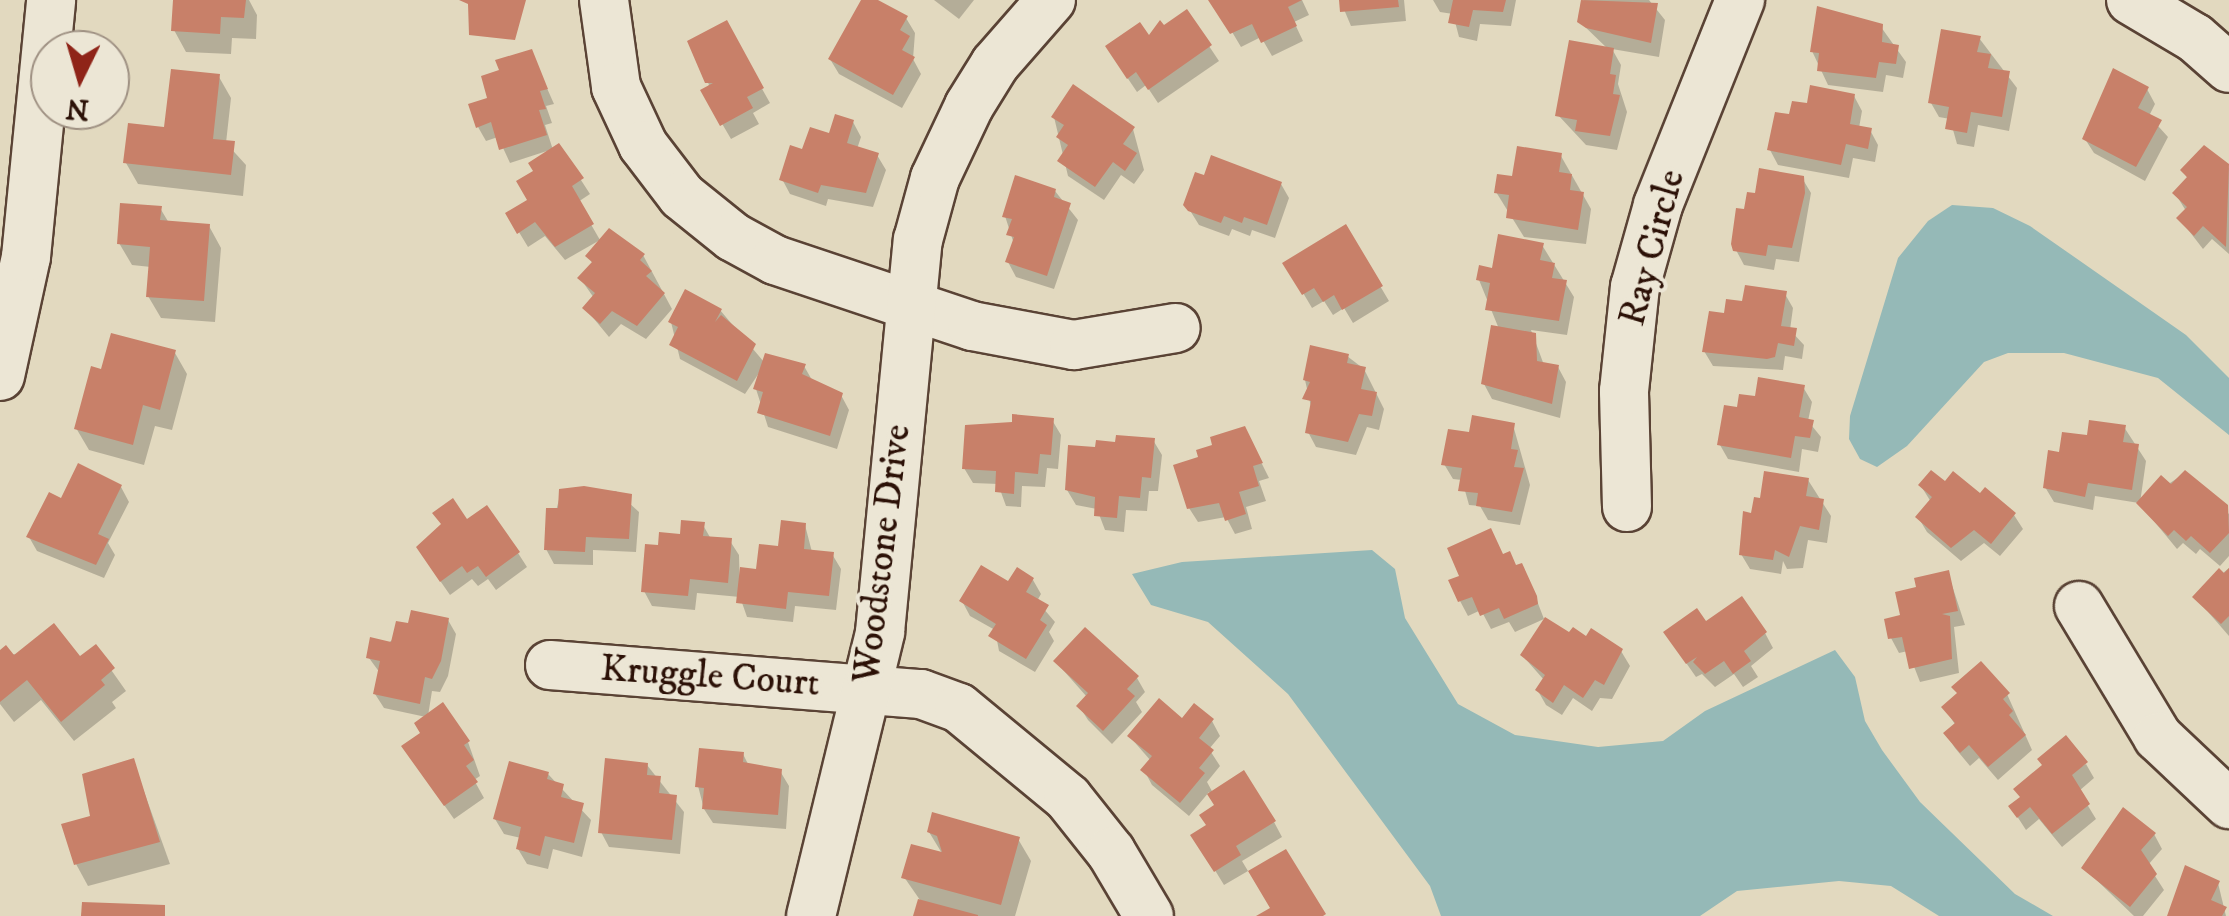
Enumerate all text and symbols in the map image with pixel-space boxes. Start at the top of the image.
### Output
north arrow [30,30,130,130]
text: N [65,90,90,127]
street label: Ray Circle [1610,165,1696,331]
street label: Woodstone Drive [845,422,921,686]
street label: Kruggle Court [599,647,821,707]

